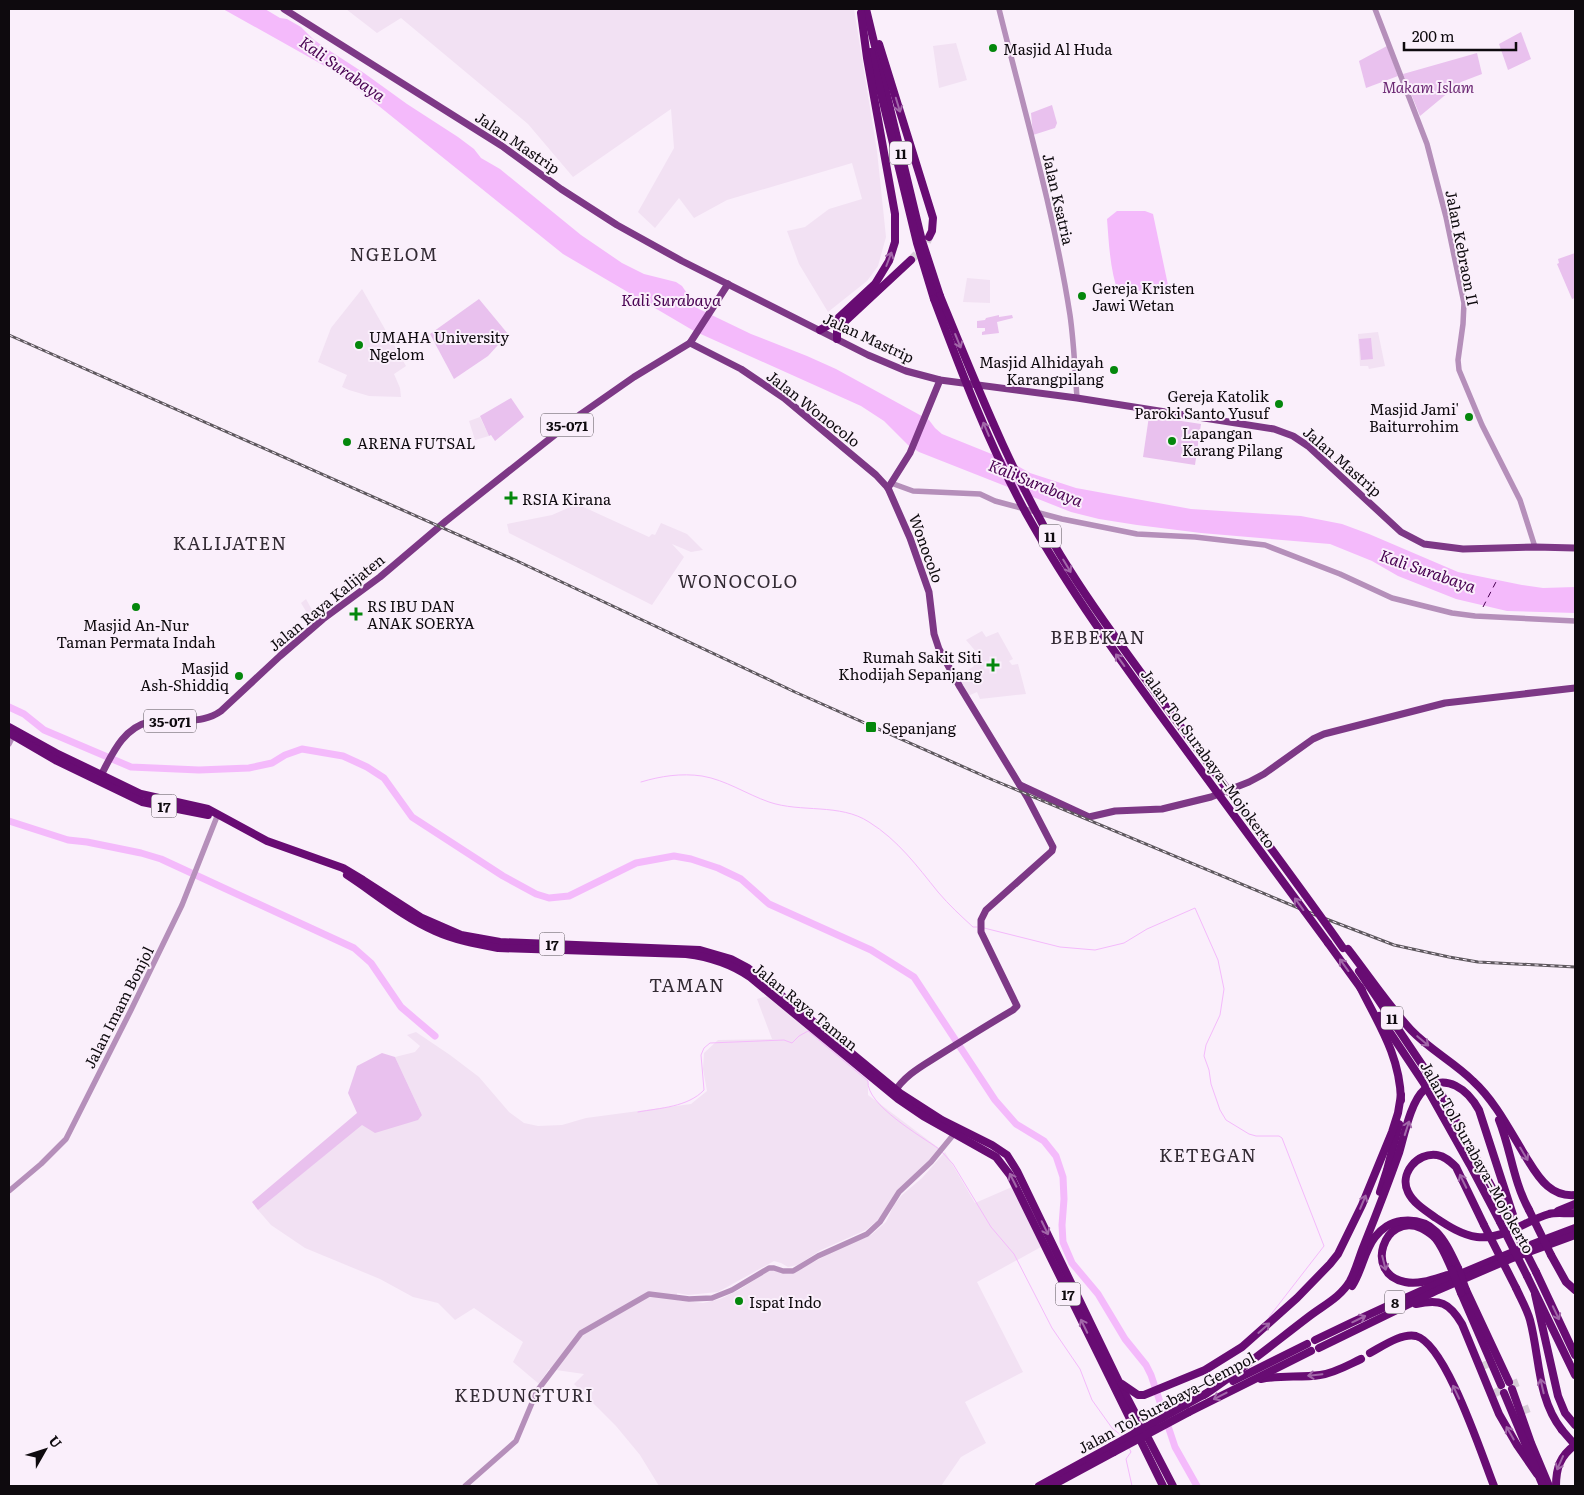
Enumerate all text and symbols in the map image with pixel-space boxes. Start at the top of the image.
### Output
scale bar [1404,20,1516,52]
text: 200 m [1412,24,1455,47]
water label: Kali Surabaya [295,29,392,107]
place label: Masjid Al Huda [1003,37,1113,60]
marker: Masjid Al Huda [987,42,999,54]
park label: Makam Islam [1382,75,1474,98]
one-way arrow [894,97,904,113]
street label: Jalan Mastrip [471,105,565,179]
road number: 11 [890,142,912,164]
street label: Jalan Ksatria [1037,151,1081,248]
street label: Jalan Kebraon II [1440,188,1486,308]
district label: NGELOM [350,240,438,267]
one-way arrow [885,252,895,267]
place label: Gereja Kristen Jawi Wetan [1092,276,1195,316]
water label: Kali Surabaya [621,287,722,311]
marker: Gereja Kristen Jawi Wetan [1076,290,1088,302]
street label: Jalan Mastrip [820,306,918,368]
place label: UMAHA University Ngelom [369,325,510,365]
one-way arrow [954,333,963,348]
marker: UMAHA University Ngelom [353,339,365,351]
place label: Masjid Alhidayah Karangpilang [979,350,1105,390]
street label: Jalan Wonocolo [762,364,866,452]
marker: Masjid Alhidayah Karangpilang [1108,364,1120,376]
place label: Gereja Katolik Paroki Santo Yusuf [1134,384,1270,424]
place label: Masjid Jami' Baiturrohim [1369,397,1459,437]
marker: Gereja Katolik Paroki Santo Yusuf [1273,398,1285,410]
marker: Masjid Jami' Baiturrohim [1463,411,1475,423]
road number: 35-071 [541,414,593,436]
street label: Jalan Mastrip [1298,420,1388,502]
place label: Lapangan Karang Pilang [1182,421,1283,461]
one-way arrow [981,422,991,437]
place label: ARENA FUTSAL [357,431,476,454]
marker: Lapangan Karang Pilang [1166,435,1178,447]
marker: ARENA FUTSAL [341,436,353,448]
water label: Kali Surabaya [985,452,1088,512]
place label: RSIA Kirana [522,487,612,510]
marker: RSIA Kirana [504,491,518,505]
street label: Wonocolo [904,510,950,586]
road number: 11 [1039,524,1061,548]
district label: KALIJATEN [173,529,287,556]
water label: Kali Surabaya [1377,542,1480,598]
street label: Jalan Raya Kalijaten [263,548,389,656]
one-way arrow [1063,558,1073,572]
district label: WONOCOLO [678,567,798,594]
place label: RS IBU DAN ANAK SOERYA [367,594,475,634]
marker: Masjid An-Nur Taman Permata Indah [130,601,142,613]
marker: RS IBU DAN ANAK SOERYA [349,607,363,621]
place label: Masjid An-Nur Taman Permata Indah [56,613,216,653]
district label: BEBEKAN [1050,623,1146,650]
place label: Rumah Sakit Siti Khodijah Sepanjang [838,645,983,685]
one-way arrow [1115,653,1125,667]
place label: Masjid Ash-Shiddiq [140,656,229,696]
marker: Rumah Sakit Siti Khodijah Sepanjang [986,658,1000,672]
street label: Jalan Tol Surabaya–Mojokerto [1136,663,1282,853]
marker: Masjid Ash-Shiddiq [233,670,245,682]
road number: 35-071 [144,709,196,732]
place label: Sepanjang [882,716,957,739]
marker: Sepanjang [864,720,878,734]
road number: 17 [152,794,176,818]
one-way arrow [1294,897,1304,911]
road number: 17 [540,932,564,956]
street label: Jalan Imam Bonjol [77,942,159,1072]
street label: Jalan Raya Taman [748,956,864,1056]
one-way arrow [1339,958,1349,972]
district label: TAMAN [649,971,725,998]
road number: 11 [1381,1006,1403,1030]
one-way arrow [1416,1035,1429,1046]
street label: Jalan Tol Surabaya–Mojokerto [1415,1057,1541,1258]
one-way arrow [1403,1121,1412,1136]
district label: KETEGAN [1159,1141,1257,1168]
one-way arrow [1520,1147,1530,1161]
one-way arrow [1008,1173,1017,1188]
one-way arrow [1458,1174,1468,1189]
one-way arrow [1359,1195,1369,1210]
one-way arrow [1040,1220,1050,1235]
one-way arrow [1380,1254,1389,1270]
road number: 17 [1056,1282,1080,1306]
place label: Ispat Indo [749,1290,822,1313]
road number: 8 [1385,1290,1405,1314]
marker: Ispat Indo [733,1295,745,1307]
one-way arrow [1552,1305,1561,1320]
one-way arrow [1351,1314,1366,1323]
one-way arrow [1079,1319,1088,1334]
one-way arrow [1257,1323,1270,1334]
street label: Jalan Tol Surabaya–Gempol [1073,1345,1259,1459]
one-way arrow [1308,1370,1324,1380]
one-way arrow [1537,1379,1546,1395]
district label: KEDUNGTURI [454,1381,594,1408]
one-way arrow [1451,1385,1461,1400]
one-way arrow [1213,1392,1228,1401]
north arrow [20,1425,70,1475]
one-way arrow [1505,1427,1515,1441]
text: U [45,1431,67,1452]
one-way arrow [1555,1455,1565,1470]

